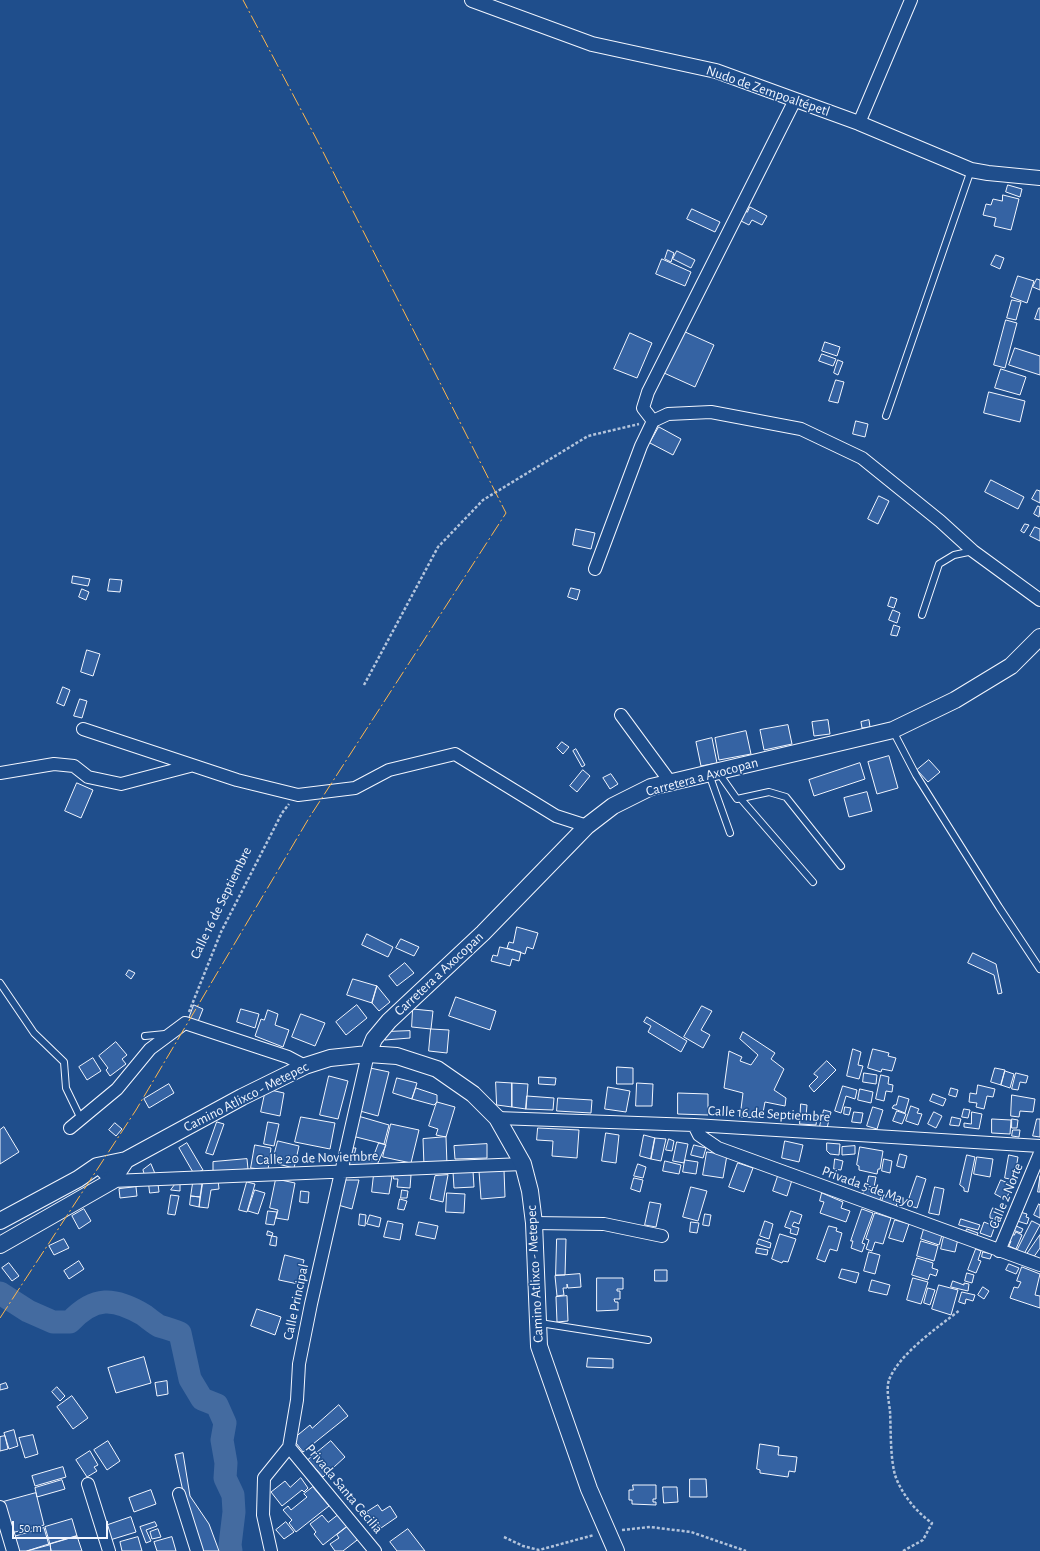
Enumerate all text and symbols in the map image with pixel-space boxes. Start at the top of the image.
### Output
street label: Nudo de Zempoaltépetl [704,62,832,120]
street label: Carretera a Axocopan [644,754,760,800]
street label: Calle 16 de Septiembre [187,844,255,962]
street label: Carretera a Axocopan [391,928,487,1020]
street label: Camino Atlixco - Metepec [181,1058,311,1136]
street label: Calle 16 de Septiembre [707,1102,831,1126]
street label: Calle 20 de Noviembre [256,1147,378,1169]
street label: Calle 2 Norte [985,1161,1027,1231]
street label: Privada 5 de Mayo [819,1162,917,1212]
street label: Camino Atlixco - Metepec [523,1205,547,1343]
street label: Calle Principal [280,1262,312,1342]
street label: Privada Santa Cecilia [302,1441,386,1537]
scale bar [14,1513,110,1539]
text: 50 m [19,1522,42,1534]

